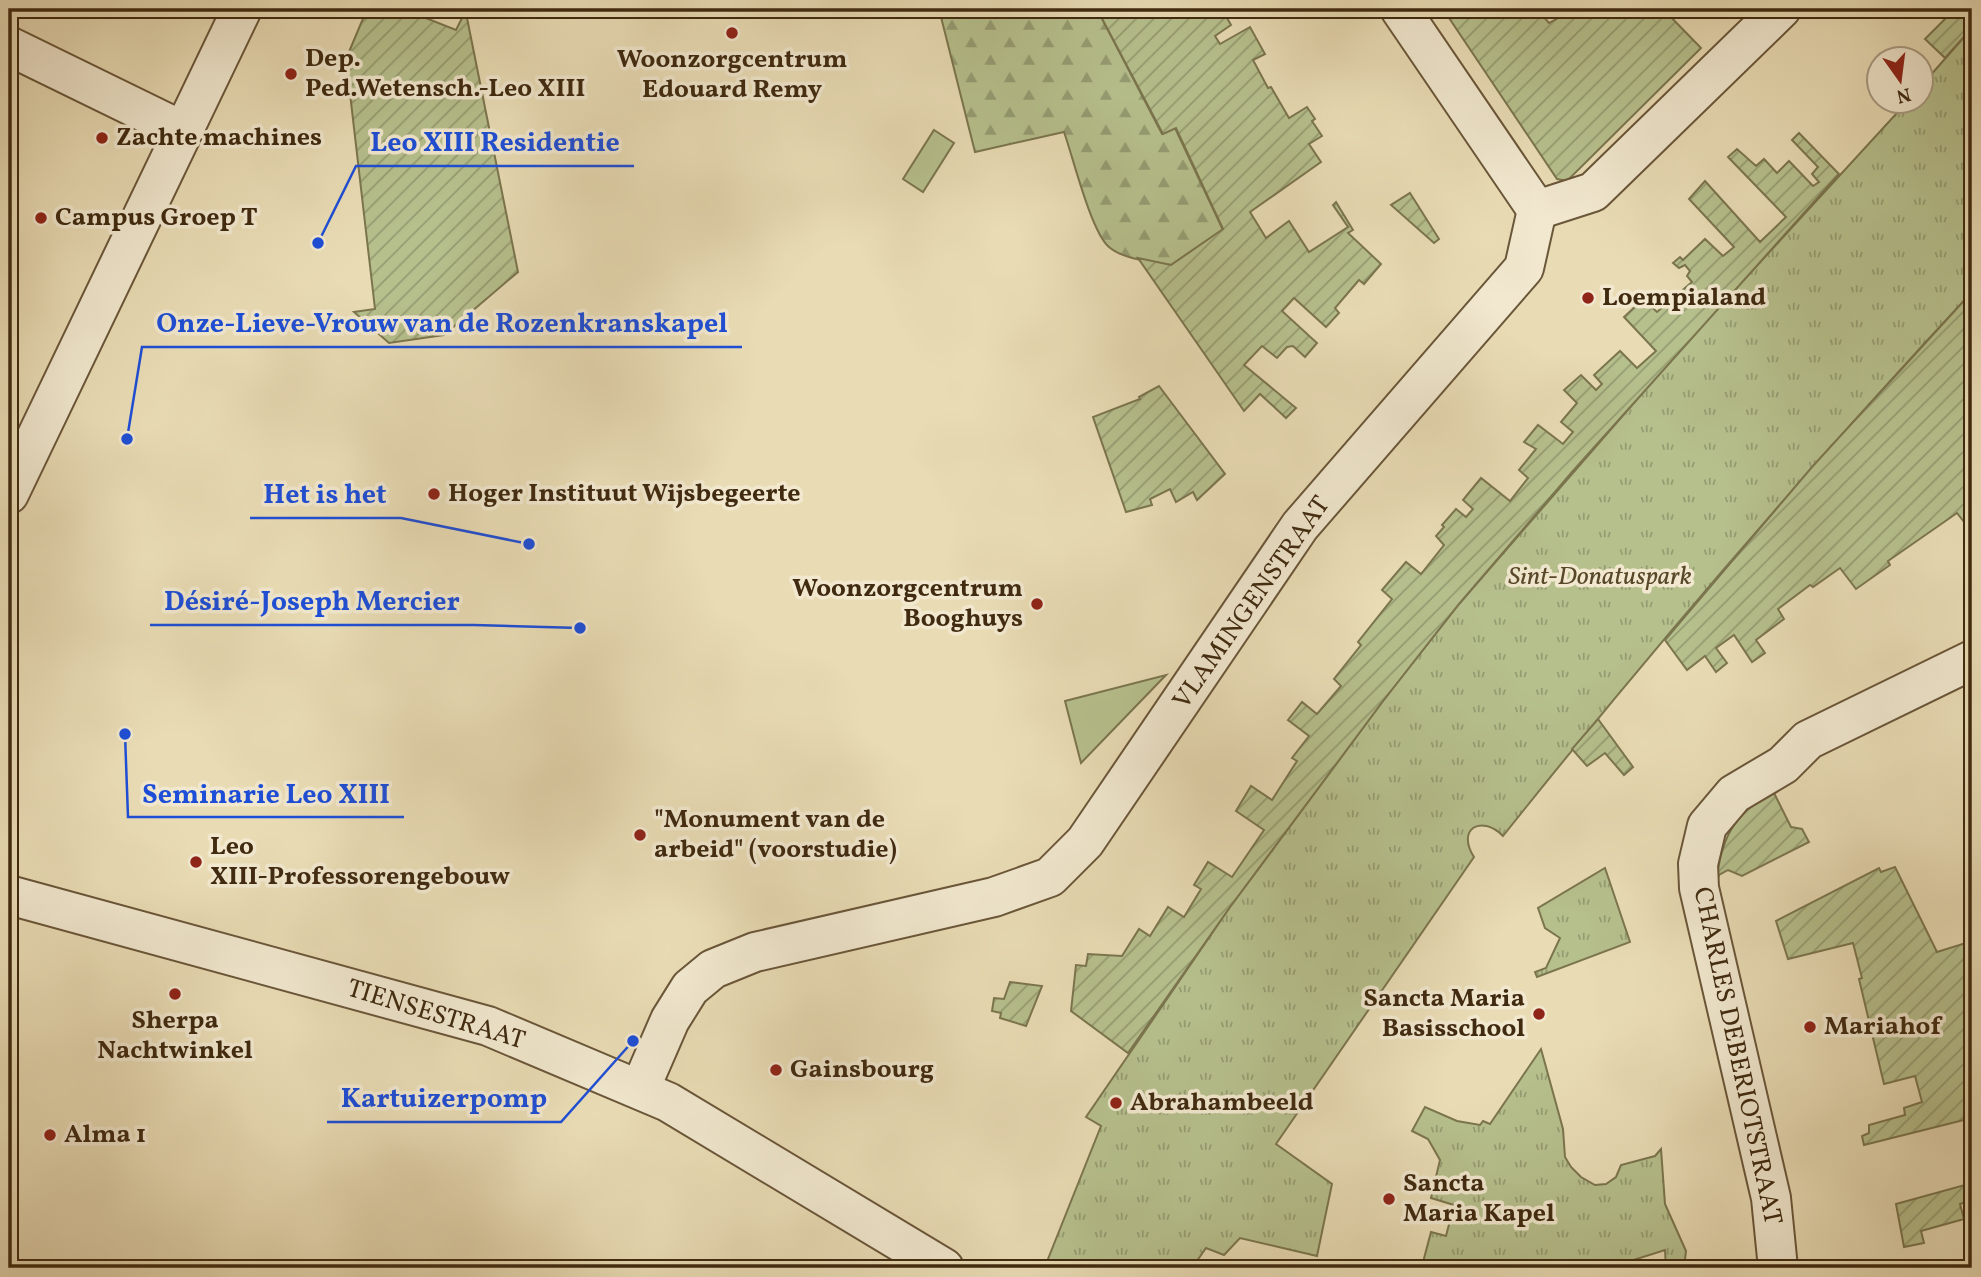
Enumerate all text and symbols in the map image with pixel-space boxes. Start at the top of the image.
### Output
marker: Woonzorgcentrum Edouard Remy [724,25,740,41]
place label: Dep. Ped.Wetensch.-Leo XIII [305,41,585,107]
place label: Woonzorgcentrum Edouard Remy [617,42,847,108]
north arrow [1866,46,1936,116]
marker: Dep. Ped.Wetensch.-Leo XIII [283,66,299,82]
text: N [1894,80,1913,109]
callout: Leo XIII Residentie [356,117,634,166]
place label: Zachte machines [116,120,322,156]
text: Leo XIII Residentie [370,124,620,163]
marker: Zachte machines [94,130,110,146]
place label: Campus Groep T [55,200,258,236]
marker: Campus Groep T [33,210,49,226]
place label: Loempialand [1602,280,1766,316]
marker: Loempialand [1580,290,1596,306]
callout: Onze-Lieve-Vrouw van de Rozenkranskapel [142,298,742,347]
text: Onze-Lieve-Vrouw van de Rozenkranskapel [156,305,728,344]
callout: Het is het [250,469,401,518]
text: Het is het [263,476,387,515]
place label: Hoger Instituut Wijsbegeerte [448,476,801,512]
marker: Hoger Instituut Wijsbegeerte [426,486,442,502]
street label: VLAMINGENSTRAAT [1165,489,1339,717]
park label: Sint-Donatuspark [1508,559,1692,595]
place label: Woonzorgcentrum Booghuys [792,571,1023,637]
callout: Désiré-Joseph Mercier [150,576,474,625]
text: Désiré-Joseph Mercier [164,583,460,622]
marker: Woonzorgcentrum Booghuys [1029,596,1045,612]
callout: Seminarie Leo XIII [128,768,404,817]
text: Seminarie Leo XIII [142,776,390,815]
place label: "Monument van de arbeid" (voorstudie) [654,802,897,868]
marker: "Monument van de arbeid" (voorstudie) [632,827,648,843]
place label: Leo XIII-Professorengebouw [210,829,510,895]
marker: Leo XIII-Professorengebouw [188,854,204,870]
street label: CHARLES DEBERIOTSTRAAT [1684,884,1790,1228]
street label: TIENSESTRAAT [343,971,529,1059]
place label: Sancta Maria Basisschool [1363,981,1525,1047]
marker: Sherpa Nachtwinkel [167,986,183,1002]
place label: Sherpa Nachtwinkel [97,1003,253,1069]
marker: Sancta Maria Basisschool [1531,1006,1547,1022]
place label: Mariahof [1824,1009,1943,1045]
marker: Mariahof [1802,1019,1818,1035]
place label: Gainsbourg [790,1052,934,1088]
marker: Gainsbourg [768,1062,784,1078]
callout: Kartuizerpomp [327,1073,561,1122]
text: Kartuizerpomp [341,1080,547,1119]
place label: Abrahambeeld [1130,1085,1314,1121]
marker: Abrahambeeld [1108,1095,1124,1111]
place label: Alma 1 [64,1117,146,1153]
marker: Alma 1 [42,1127,58,1143]
place label: Sancta Maria Kapel [1403,1166,1555,1232]
marker: Sancta Maria Kapel [1381,1191,1397,1207]

